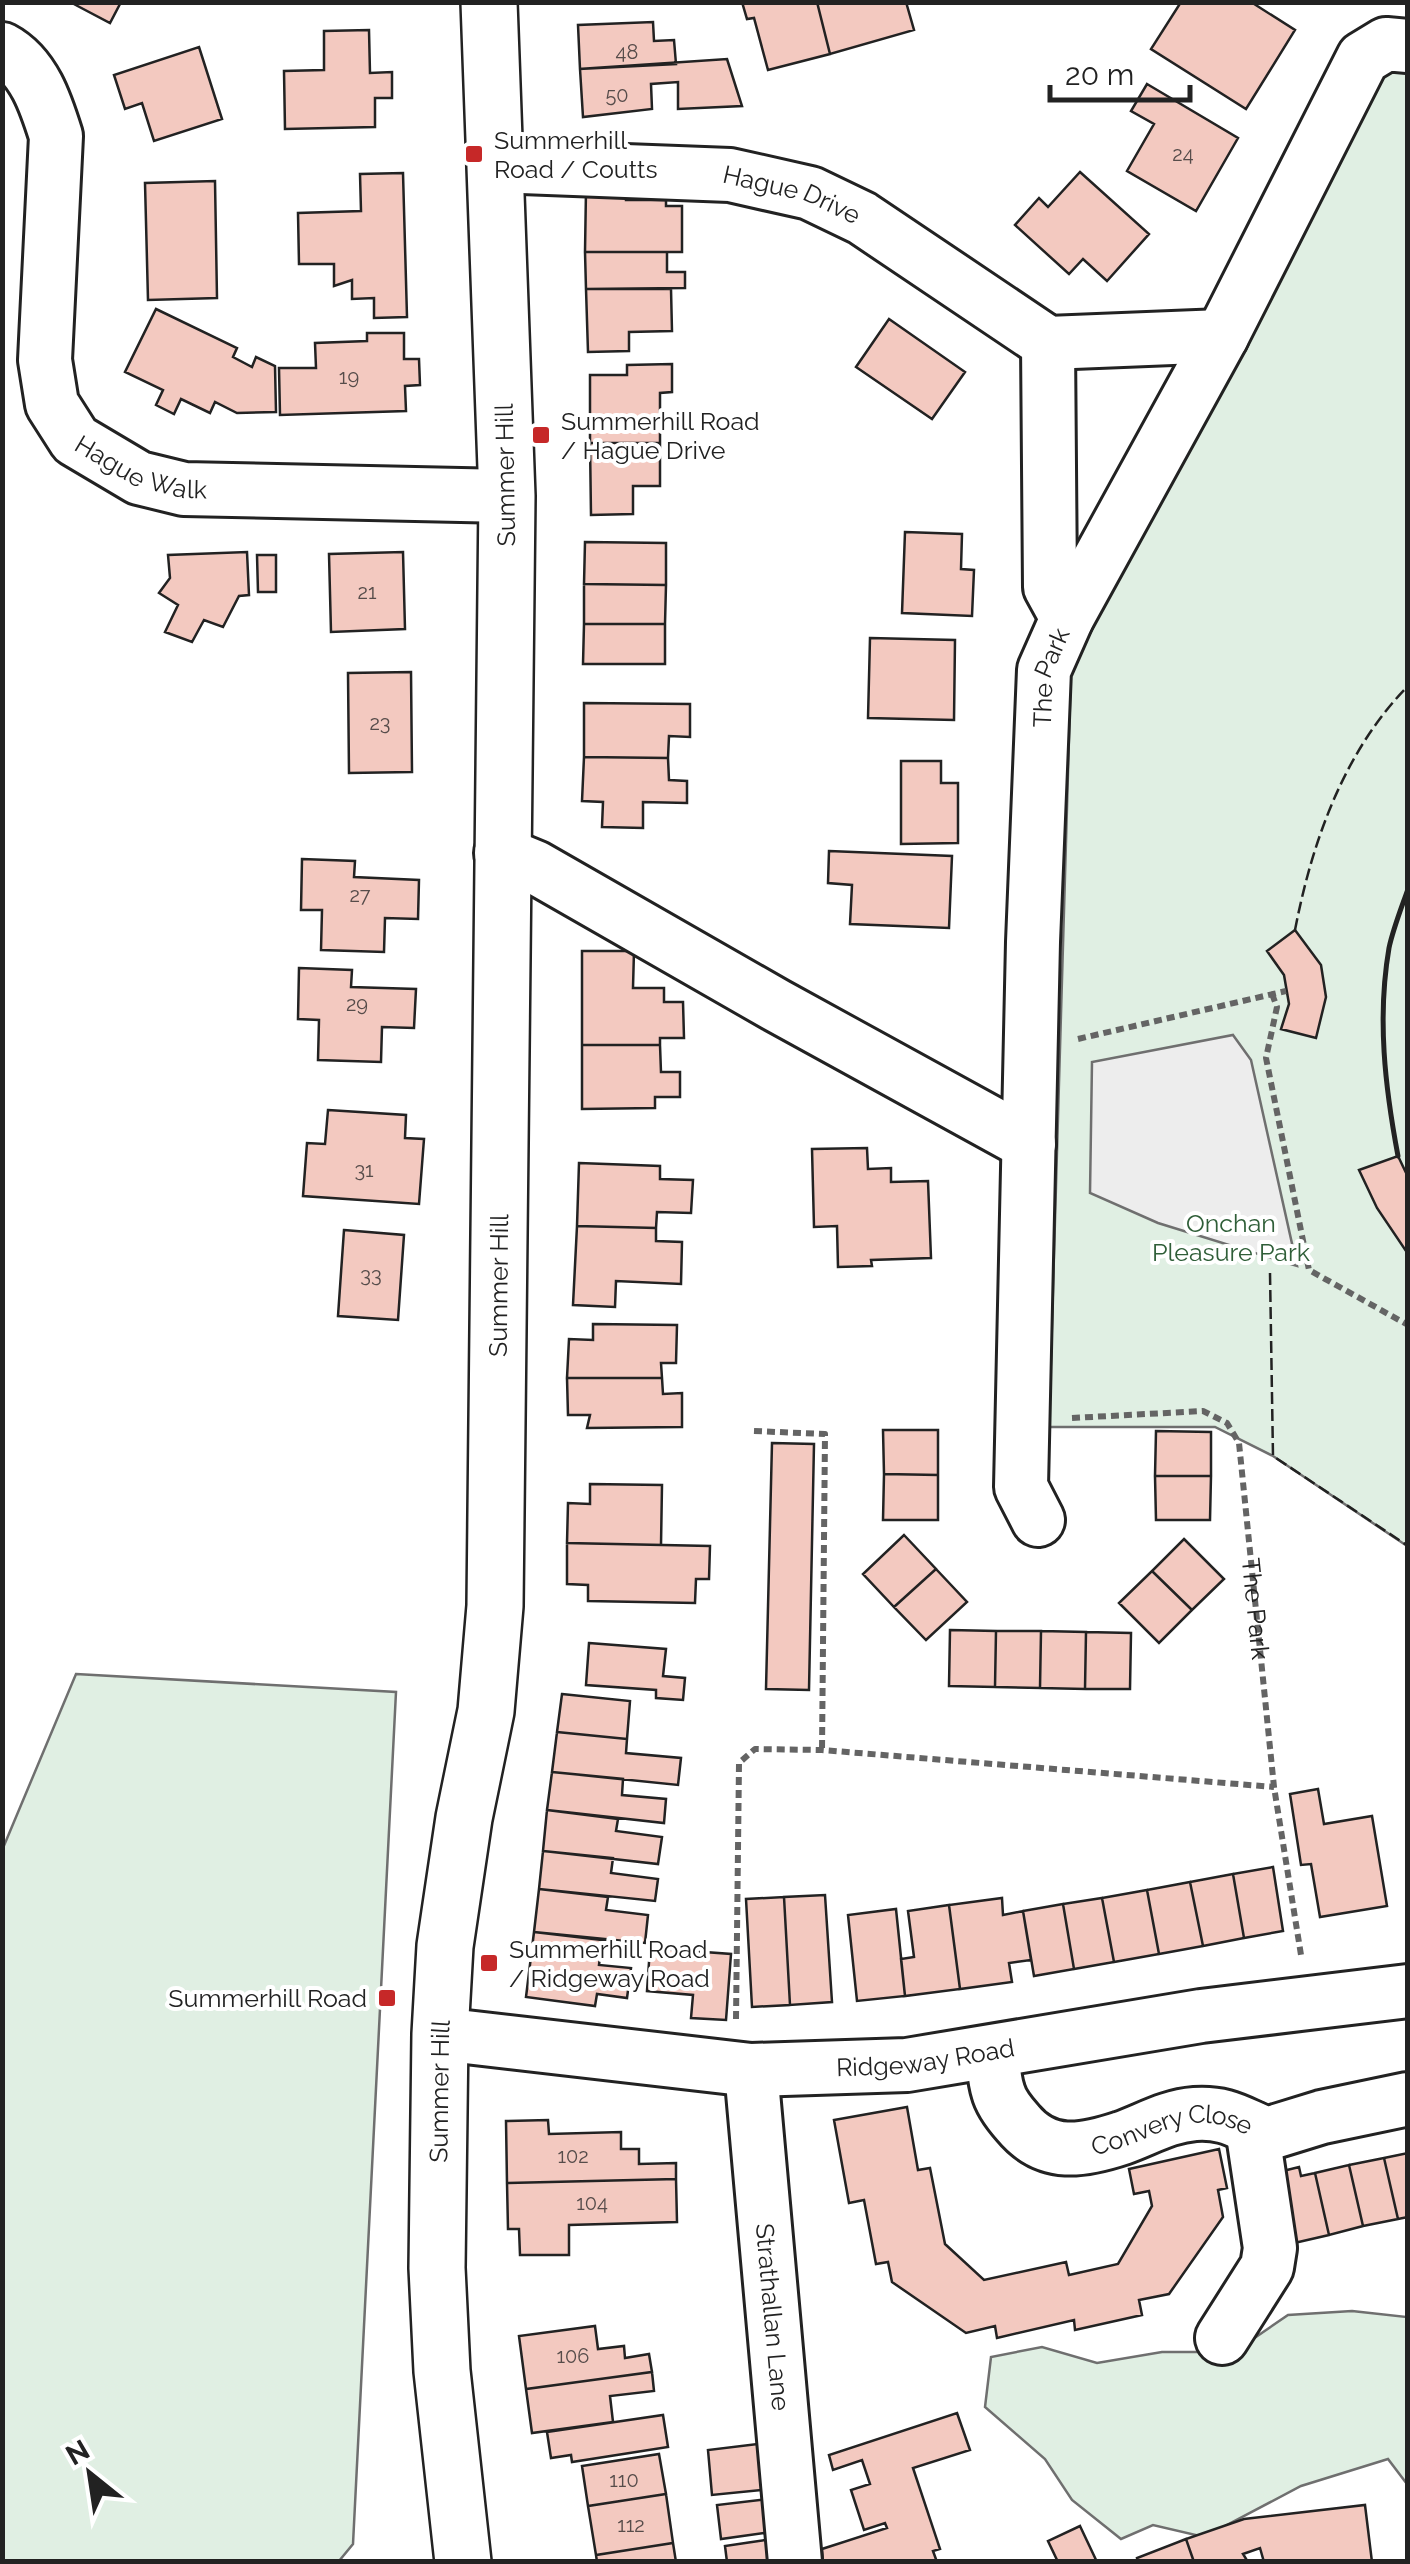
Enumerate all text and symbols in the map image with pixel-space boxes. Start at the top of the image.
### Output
house number: 48 [616,40,638,64]
scale bar [1050,40,1190,102]
text: 20 m [1065,57,1134,92]
house number: 50 [605,83,629,107]
place label: Summerhill Road / Coutts [494,125,658,184]
house number: 24 [1172,142,1194,166]
marker: Summerhill Road / Coutts [463,143,485,165]
street label: Hague Drive [720,159,865,230]
house number: 19 [339,365,359,389]
street label: Summer Hill [489,403,521,547]
place label: Summerhill Road / Hague Drive [561,406,760,465]
marker: Summerhill Road / Hague Drive [530,424,552,446]
street label: Hague Walk [70,429,208,505]
house number: 21 [358,580,377,604]
street label: The Park [1027,623,1076,728]
house number: 23 [369,711,391,735]
house number: 27 [349,883,371,907]
house number: 29 [346,992,368,1016]
house number: 31 [354,1158,374,1182]
park label: Onchan Pleasure Park [1152,1208,1311,1267]
street label: Summer Hill [483,1214,514,1357]
house number: 33 [360,1263,382,1287]
street label: The Park [1236,1557,1276,1662]
place label: Summerhill Road / Ridgeway Road [509,1934,710,1993]
marker: Summerhill Road / Ridgeway Road [478,1952,500,1974]
place label: Summerhill Road [168,1983,367,2013]
marker: Summerhill Road [376,1987,398,2009]
street label: Summer Hill [423,2019,456,2163]
street label: Ridgeway Road [836,2032,1017,2082]
street label: Convery Close [1088,2099,1257,2161]
house number: 102 [557,2144,589,2168]
house number: 104 [576,2191,608,2215]
street label: Strathallan Lane [750,2222,796,2412]
house number: 106 [557,2344,589,2368]
north arrow [40,2424,140,2524]
text: N [60,2433,95,2472]
house number: 110 [609,2468,639,2492]
house number: 112 [617,2513,645,2537]

